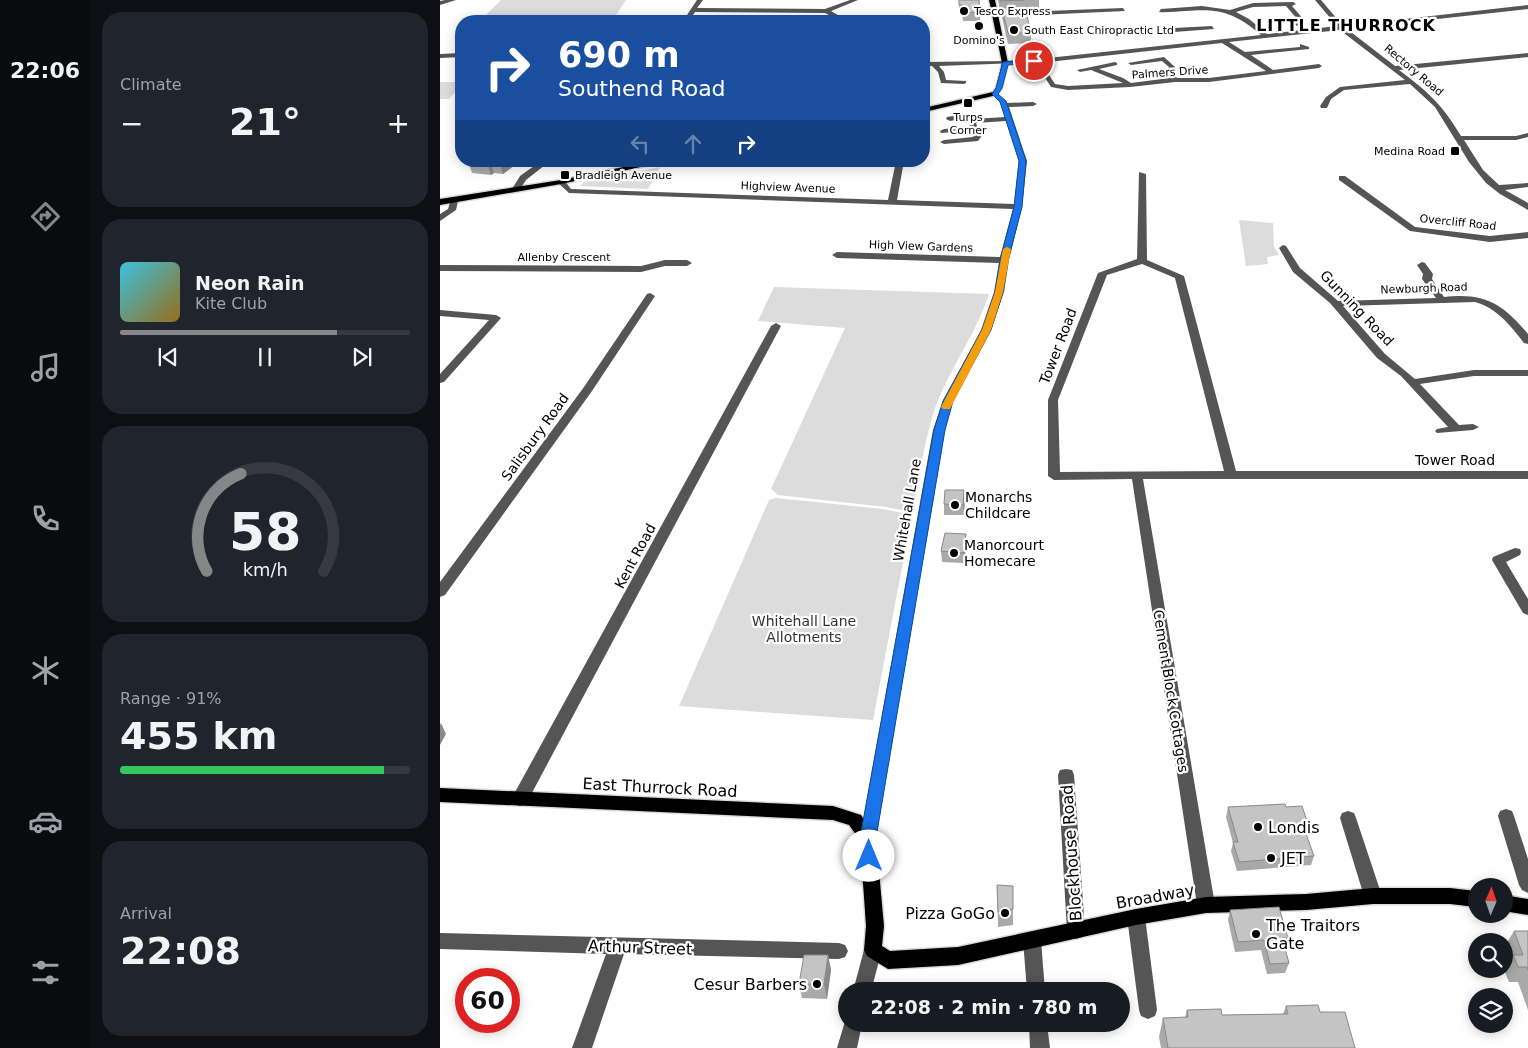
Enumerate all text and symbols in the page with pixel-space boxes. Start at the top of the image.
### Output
marker: Tesco Express [958,5,970,17]
place label: Tesco Express [973,5,1051,18]
district label: LITTLE THURROCK [1256,16,1436,35]
marker: Domino's [973,20,985,32]
marker: South East Chiropractic Ltd [1008,24,1020,36]
place label: South East Chiropractic Ltd [1024,24,1174,37]
place label: Domino's [953,34,1005,47]
icon: right [475,35,540,100]
text: 690 m [558,35,680,75]
pin [1013,40,1055,82]
street label: Rectory Road [1381,42,1446,99]
icon: arrive [1020,47,1048,75]
text: 22:06 [10,58,80,83]
street label: Palmers Drive [1131,63,1209,82]
text: Climate [120,75,182,94]
text: Southend Road [558,76,726,101]
marker: Turps Corner [962,97,974,109]
text: 21° [229,100,301,144]
text: − [120,107,143,140]
text: + [387,107,410,140]
place label: Turps Corner [949,111,987,137]
icon: left [626,130,654,158]
icon: ahead [679,130,707,158]
icon: right [732,130,760,158]
place label: Medina Road [1374,145,1445,158]
marker: Medina Road [1449,145,1461,157]
marker: Bradleigh Avenue [559,169,571,181]
place label: Bradleigh Avenue [575,169,672,182]
street label: Highview Avenue [740,179,836,196]
icon: directions [28,199,63,234]
street label: Overcliff Road [1419,212,1497,233]
street label: High View Gardens [869,238,974,255]
street label: Allenby Crescent [518,251,611,264]
street label: Gunning Road [1317,267,1397,349]
text: Neon Rain [195,272,304,294]
street label: Newburgh Road [1380,280,1468,297]
text: Kite Club [195,294,267,313]
street label: Tower Road [1036,306,1080,387]
icon: previous [154,343,182,371]
icon: pause [251,343,279,371]
icon: next [348,343,376,371]
icon: music [28,350,63,385]
street label: Salisbury Road [498,390,572,484]
street label: Tower Road [1414,452,1495,468]
street label: Whitehall Lane [890,457,924,563]
place label: Monarchs Childcare [965,489,1032,521]
marker: Monarchs Childcare [949,499,961,511]
icon: phone [28,501,63,536]
text: 58 [229,502,301,562]
street label: Kent Road [611,521,659,591]
place label: Manorcourt Homecare [964,537,1044,569]
marker: Manorcourt Homecare [948,547,960,559]
text: km/h [242,559,288,580]
street label: Cement Block Cottages [1150,609,1192,773]
park label: Whitehall Lane Allotments [752,613,856,645]
icon: climate [28,653,63,688]
text: Range · 91% [120,689,222,708]
text: 455 km [120,714,277,758]
street label: East Thurrock Road [582,774,738,801]
street label: Blockhouse Road [1057,784,1086,922]
icon: car [28,804,63,839]
place label: Londis [1268,818,1320,837]
marker: Londis [1252,821,1264,833]
position arrow [842,829,894,881]
place label: JET [1280,849,1306,868]
marker: JET [1265,852,1277,864]
north arrow [1468,878,1512,922]
map controls [1468,878,1513,1033]
street label: Broadway [1114,880,1196,913]
text: Arrival [120,904,172,923]
place label: Pizza GoGo [905,904,995,923]
marker: Pizza GoGo [999,907,1011,919]
place label: The Traitors Gate [1265,916,1360,953]
marker: The Traitors Gate [1250,928,1262,940]
text: 22:08 [120,929,241,973]
button: search [1468,933,1513,978]
street label: Arthur Street [588,936,692,959]
icon: filters [28,955,63,990]
speed limit sign: 60 [455,968,520,1033]
place label: Cesur Barbers [694,975,807,994]
marker: Cesur Barbers [811,978,823,990]
button: layers [1468,988,1513,1033]
text: 22:08 · 2 min · 780 m [870,996,1098,1018]

